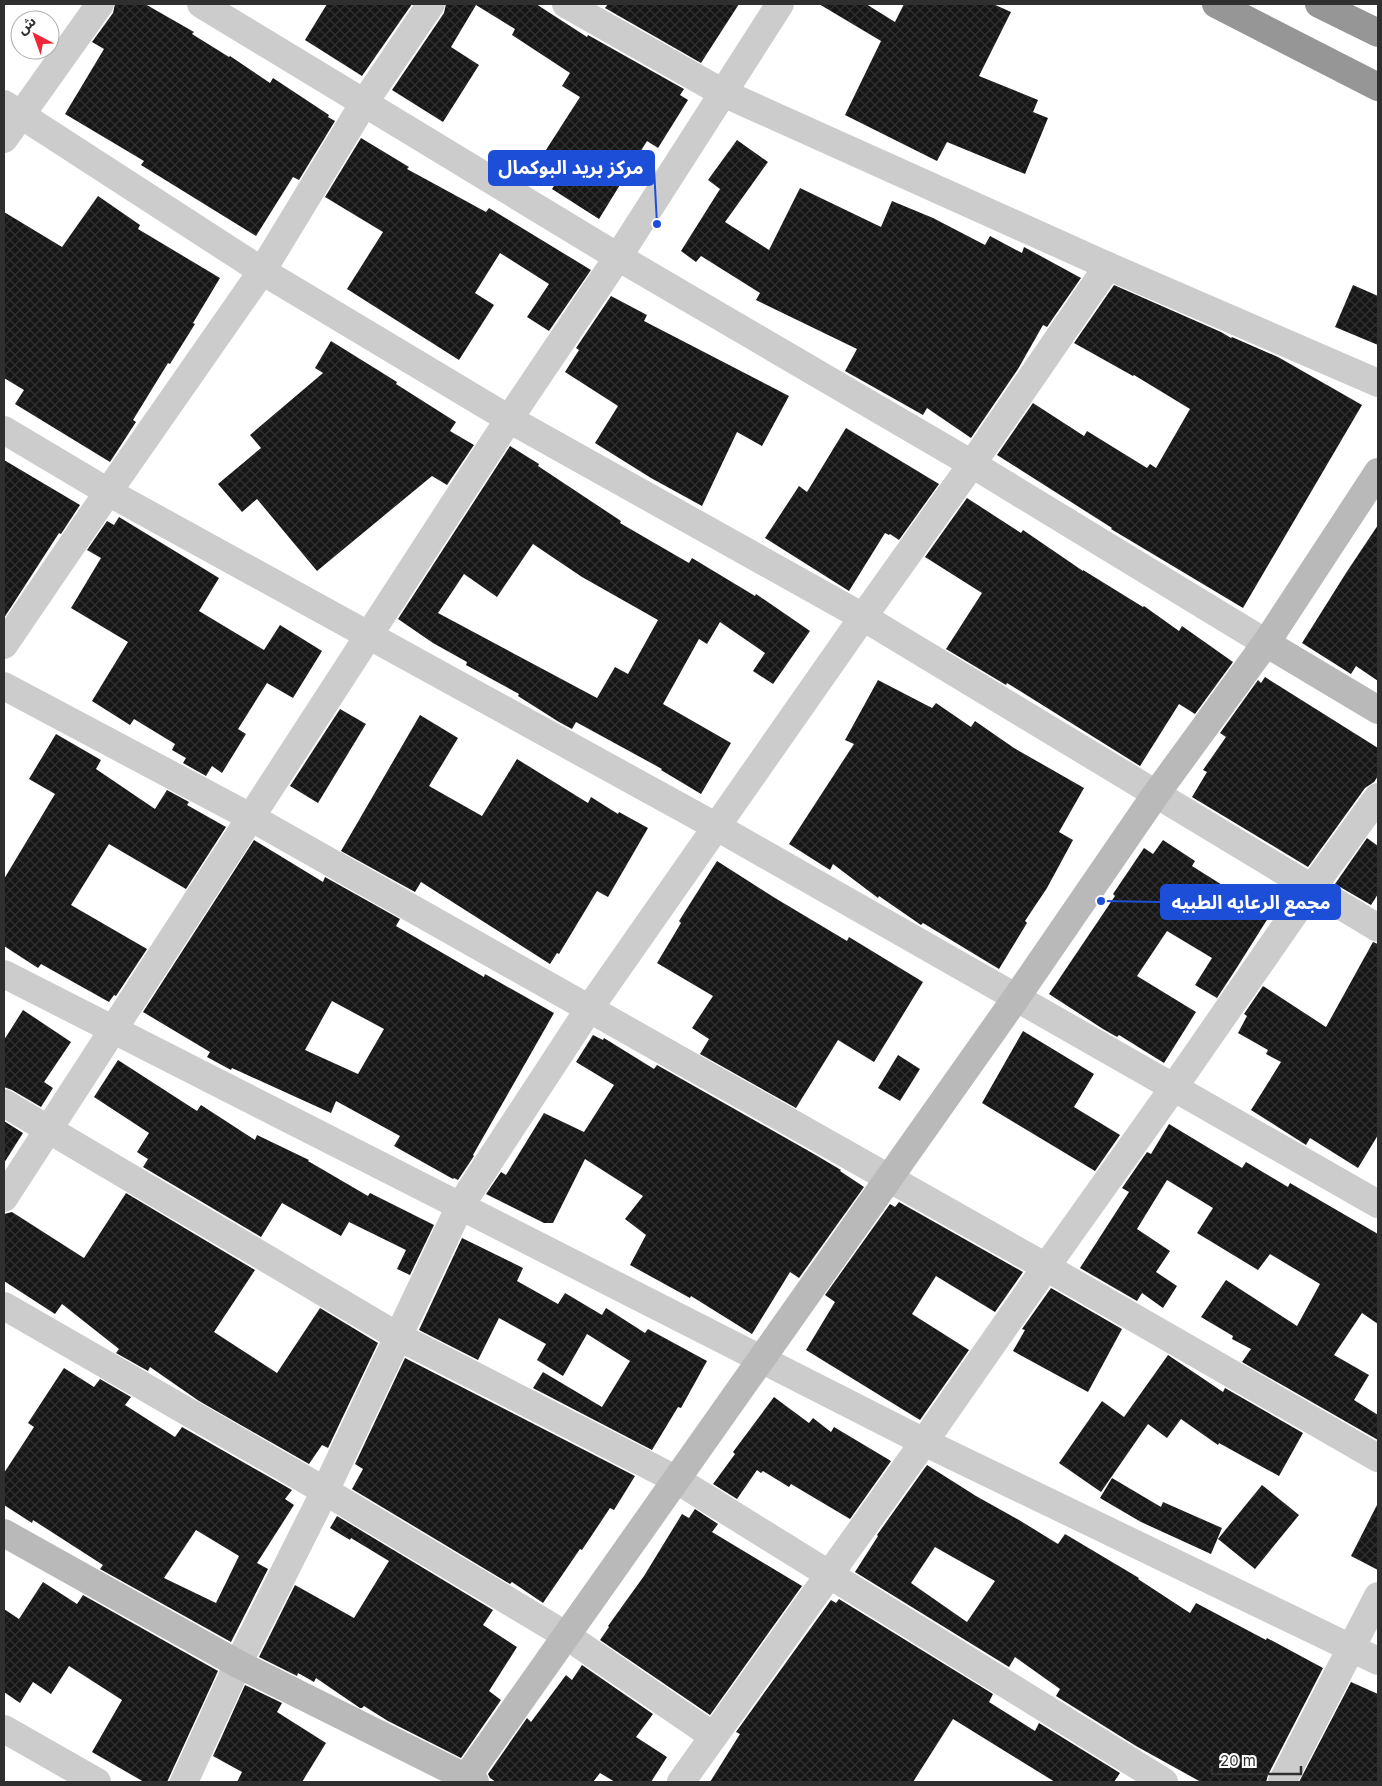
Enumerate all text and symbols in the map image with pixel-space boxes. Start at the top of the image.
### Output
north arrow [10,10,60,60]
text: ش [13,12,39,38]
callout: مركز بريد البوكمال [489,151,654,185]
text: مركز بريد البوكمال [498,156,644,179]
callout: مجمع الرعايه الطبيه [1161,885,1340,919]
text: مجمع الرعايه الطبيه [1171,891,1331,917]
scale bar [1212,1744,1301,1776]
text: 20 m [1220,1751,1256,1770]

